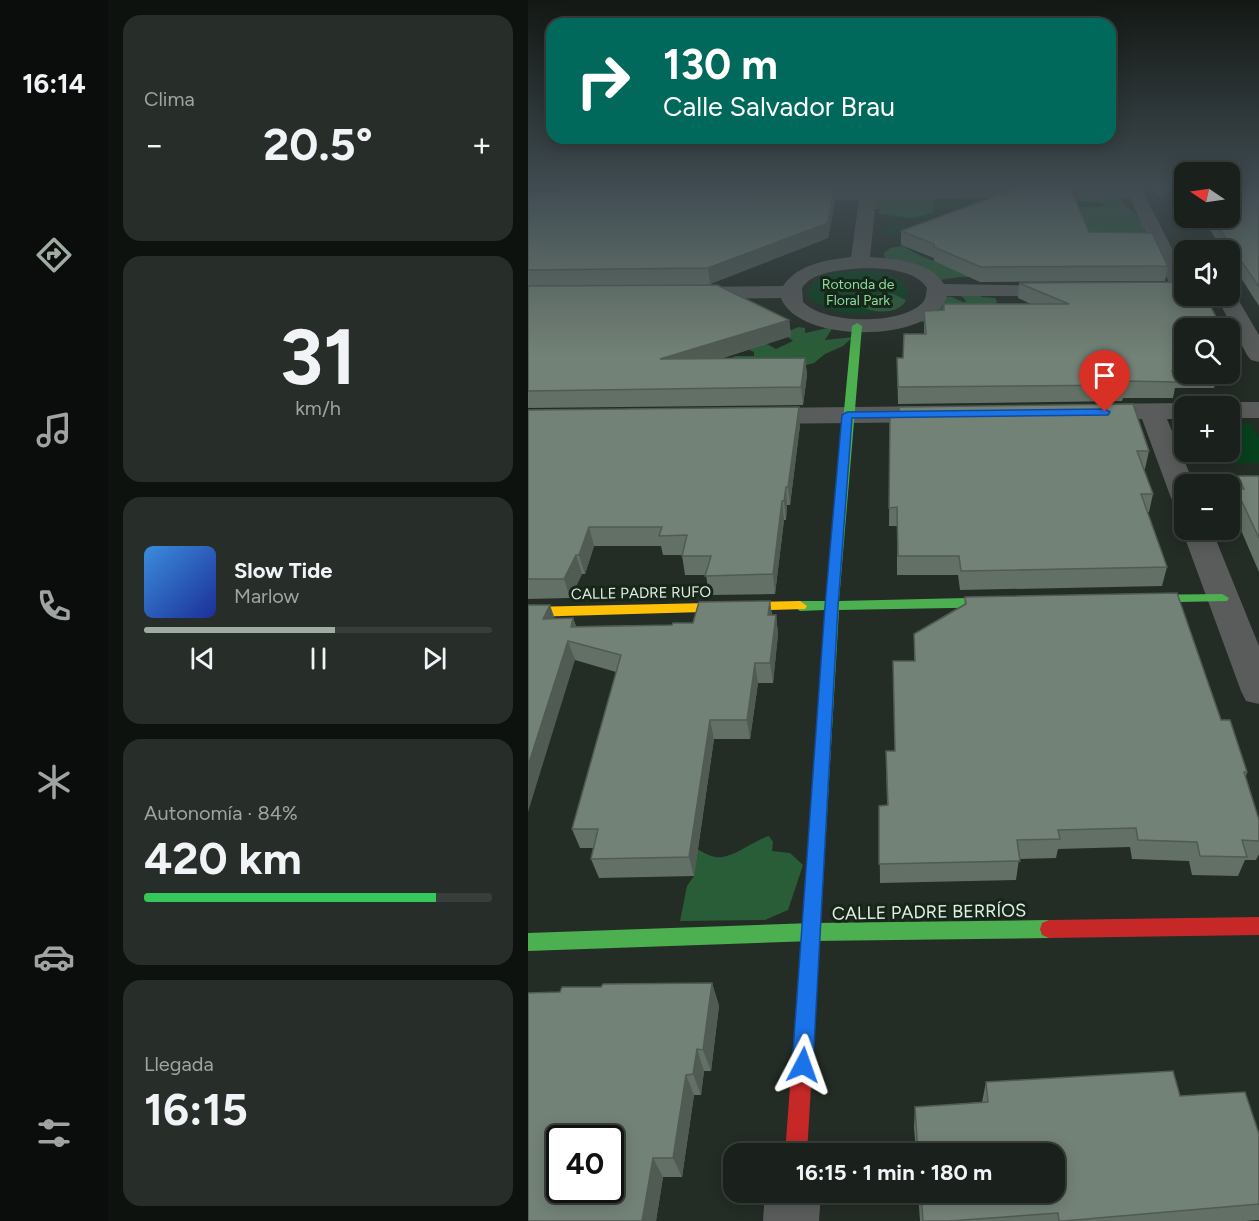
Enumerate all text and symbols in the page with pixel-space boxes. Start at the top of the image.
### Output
text: 130 m [663,39,778,90]
icon: right [564,42,642,120]
text: 16:14 [22,67,86,100]
text: Clima [144,87,195,111]
text: Calle Salvador Brau [663,90,895,123]
text: 20.5° [263,117,373,171]
text: − [144,125,165,164]
text: + [471,125,492,164]
north arrow [1174,162,1240,228]
map controls [1174,162,1240,540]
icon: directions [33,234,75,276]
button: sound [1174,240,1240,306]
park label: Rotonda de Floral Park [822,276,895,309]
text: 31 [280,310,356,404]
button: search [1174,318,1240,384]
pin [1079,350,1130,412]
icon: arrive [1088,359,1121,392]
text: km/h [295,396,341,420]
button: + [1174,396,1240,462]
icon: music [33,409,75,451]
button: − [1174,474,1240,540]
text: Slow Tide [234,557,333,584]
street label: CALLE PADRE RUFO [571,583,711,603]
text: Marlow [234,584,299,608]
icon: phone [33,585,75,627]
icon: previous [186,642,219,675]
icon: pause [302,642,335,675]
icon: next [418,642,451,675]
icon: climate [33,761,75,803]
text: Autonomía · 84% [144,801,298,825]
text: 420 km [144,831,302,885]
street label: CALLE PADRE BERRÍOS [832,899,1026,925]
icon: car [33,936,75,978]
position arrow [771,1033,835,1097]
text: Llegada [144,1052,214,1076]
text: 16:15 [144,1082,248,1136]
icon: filters [33,1112,75,1154]
speed limit sign: 40 [546,1125,624,1203]
text: 16:15 · 1 min · 180 m [796,1159,992,1186]

